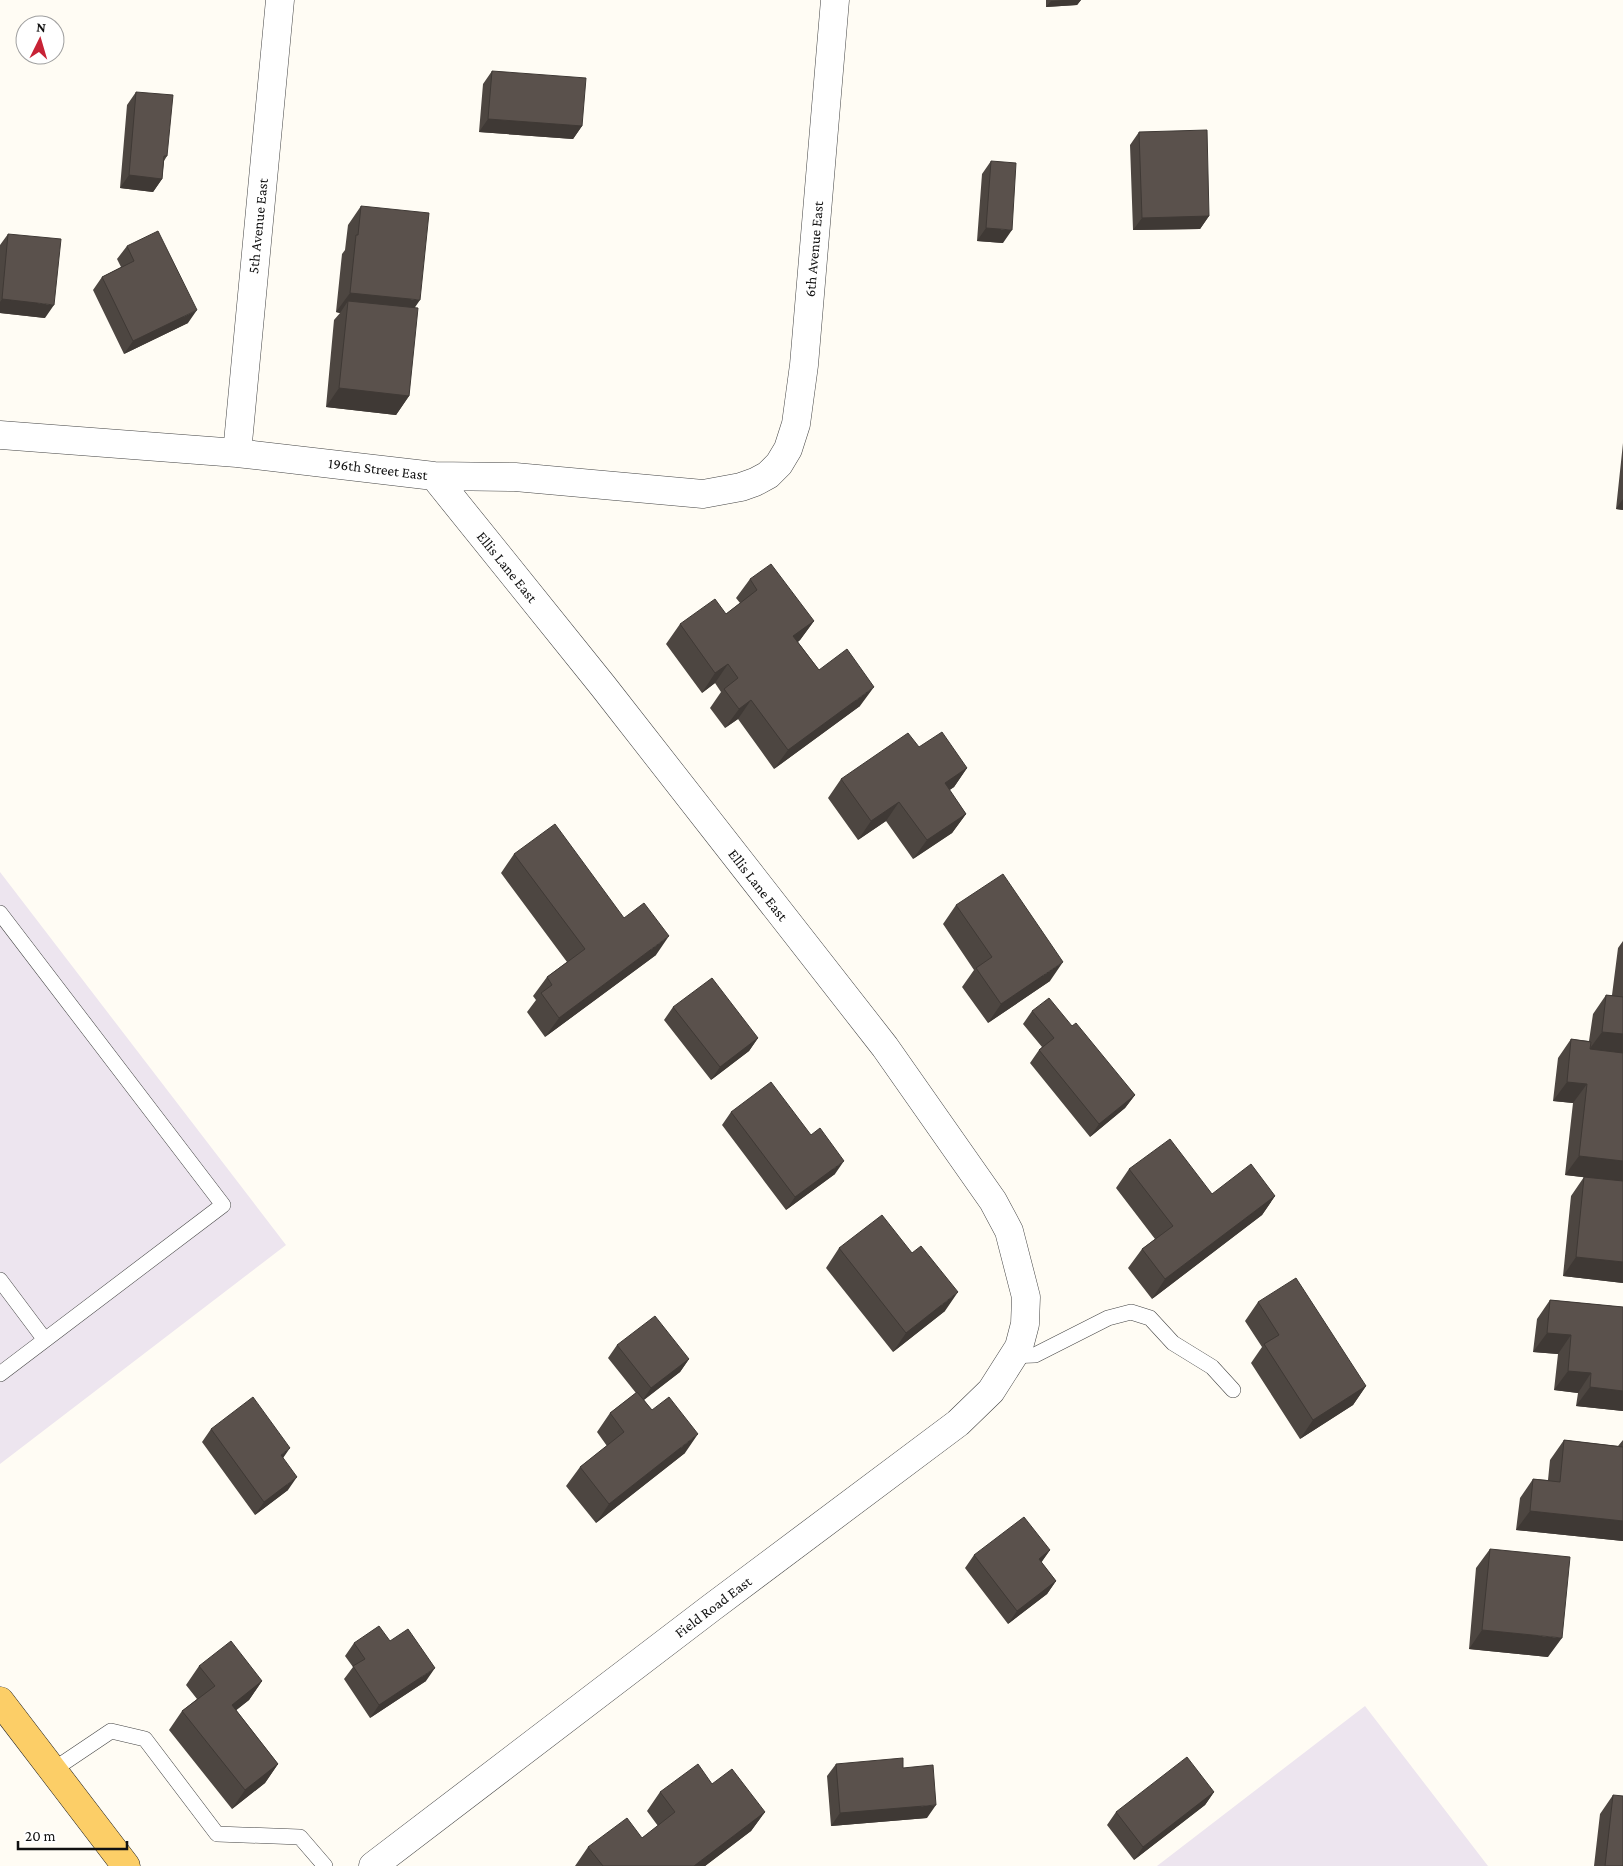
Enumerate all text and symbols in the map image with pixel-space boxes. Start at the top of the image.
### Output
north arrow [15,15,65,65]
text: N [36,19,47,35]
street label: 5th Avenue East [245,177,271,274]
street label: 6th Avenue East [802,199,826,298]
street label: 196th Street East [327,455,430,483]
street label: Ellis Lane East [474,528,541,606]
street label: Ellis Lane East [725,846,792,925]
street label: Field Road East [672,1572,755,1641]
scale bar [18,1818,126,1850]
text: 20 m [25,1828,56,1844]

